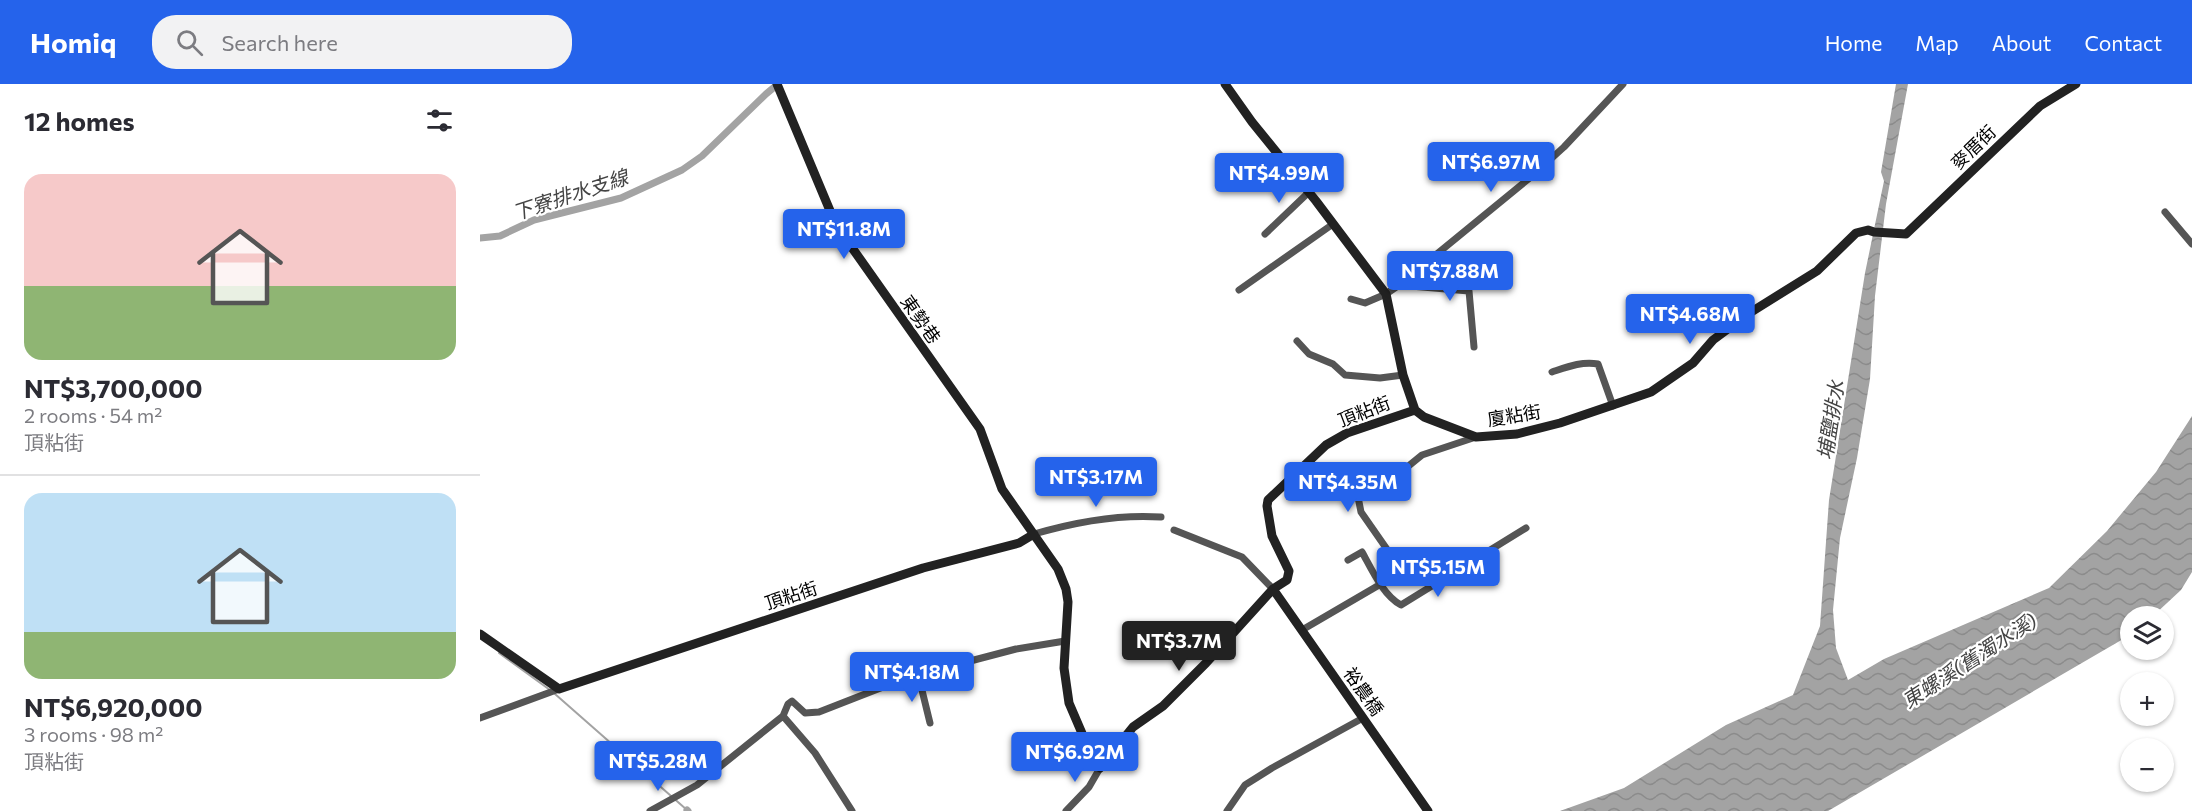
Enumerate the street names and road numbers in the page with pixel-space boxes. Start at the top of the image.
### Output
street label: 麥厝街 [1946,120,2000,174]
street label: 東勢巷 [897,291,945,347]
street label: 頂粘街 [1335,391,1393,431]
street label: 廈粘街 [1486,400,1542,430]
street label: 頂粘街 [762,576,820,614]
street label: 裕農橋 [1340,663,1388,719]

